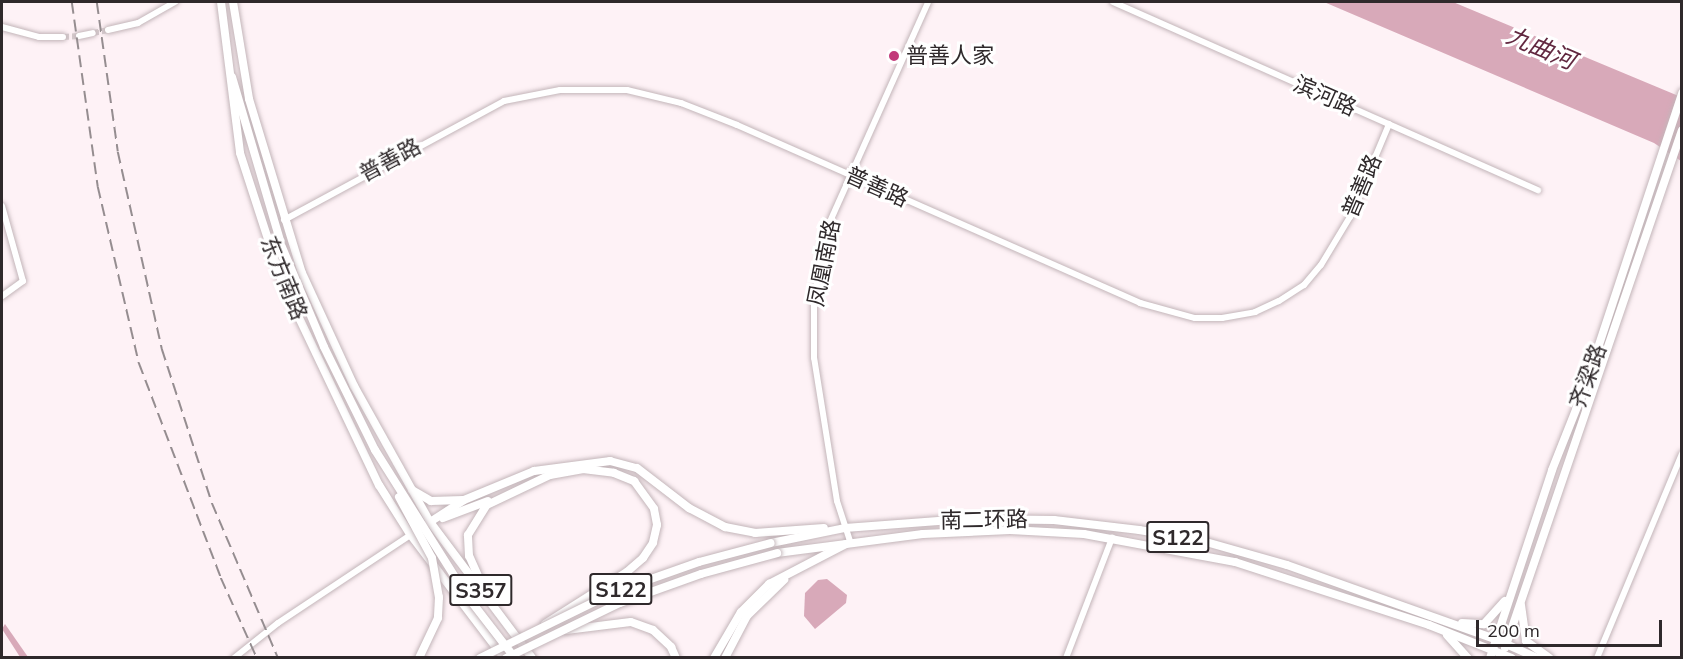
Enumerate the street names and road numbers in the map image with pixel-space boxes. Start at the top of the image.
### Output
street label: 滨河路 [1289,71,1361,121]
street label: 普善路 [355,133,425,187]
street label: 普善路 [1337,150,1387,222]
street label: 普善路 [841,162,913,212]
street label: 凤凰南路 [803,217,845,309]
street label: 东方南路 [255,232,313,324]
street label: 齐梁路 [1564,340,1612,412]
street label: 南二环路 [940,506,1028,534]
road number: S122 [1145,519,1211,555]
road number: S122 [588,571,654,607]
road number: S357 [448,572,514,608]

